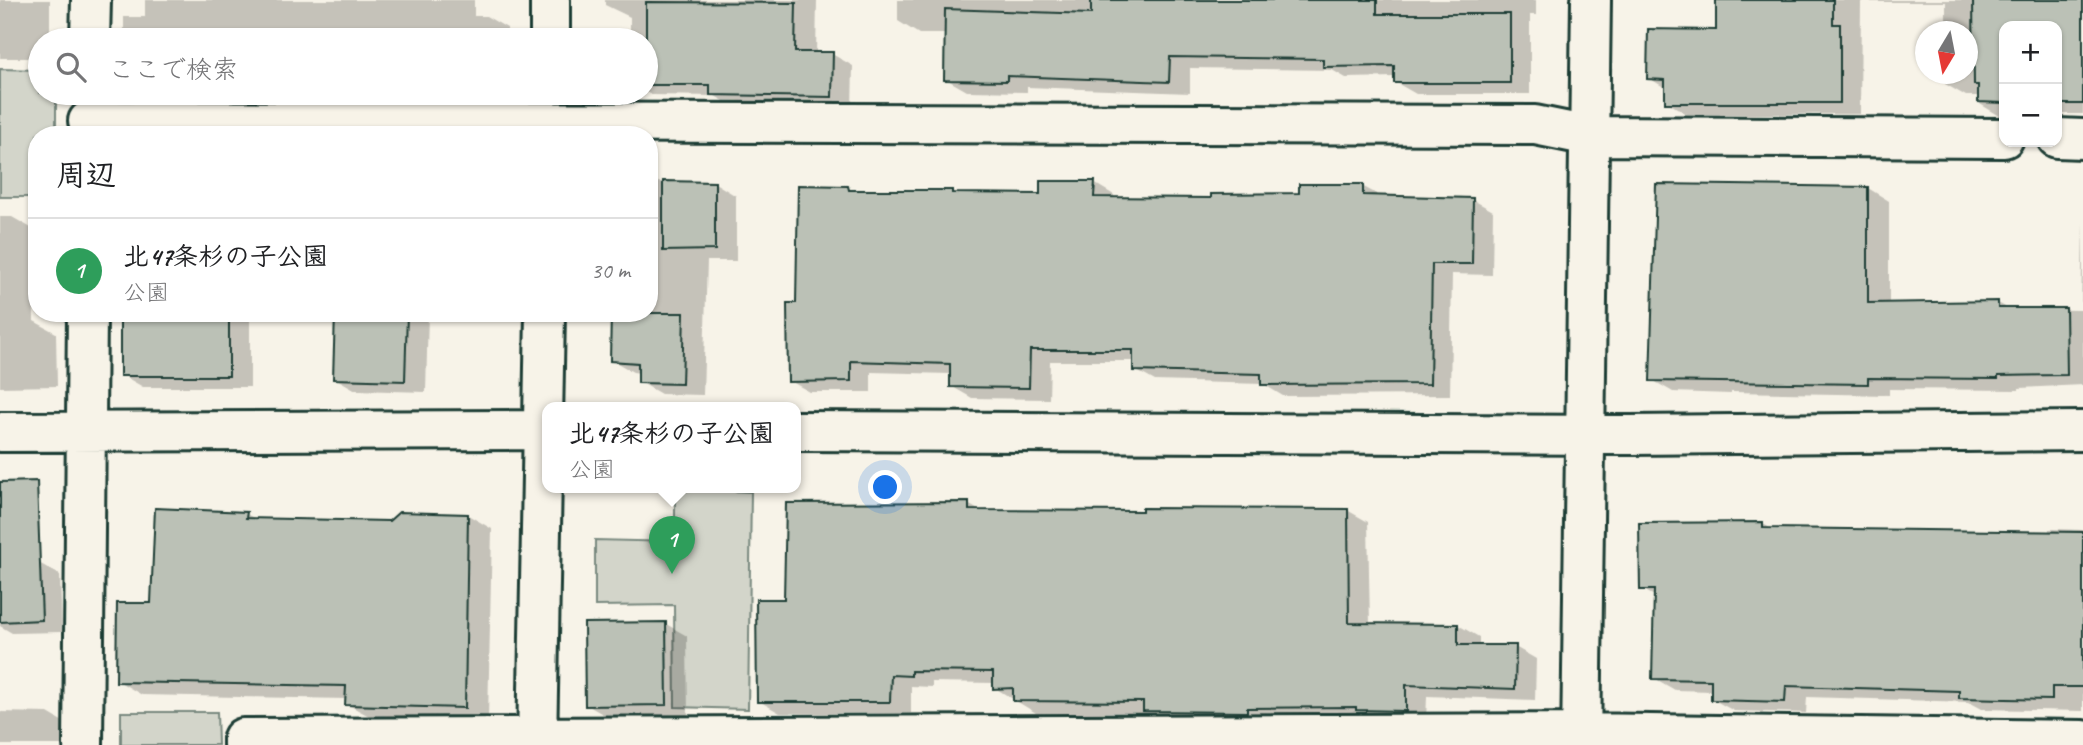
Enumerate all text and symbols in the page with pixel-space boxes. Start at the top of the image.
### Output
north arrow [1915,21,1978,84]
map controls [1999,21,2062,147]
button: + [1999,21,2062,84]
search box [28,28,658,105]
icon: search [52,48,90,86]
text: ここで検索 [108,53,238,86]
button: − [1999,84,2062,147]
text: 周辺 [56,156,116,194]
text: 北47条杉の子公園 [123,240,328,273]
text: 1 [74,256,84,285]
text: 30 m [591,256,630,285]
text: 公園 [123,278,169,307]
popup [542,402,801,493]
text: 北47条杉の子公園 [569,417,774,450]
text: 公園 [569,455,615,484]
your location [868,470,902,504]
pin: 1 [649,516,695,574]

